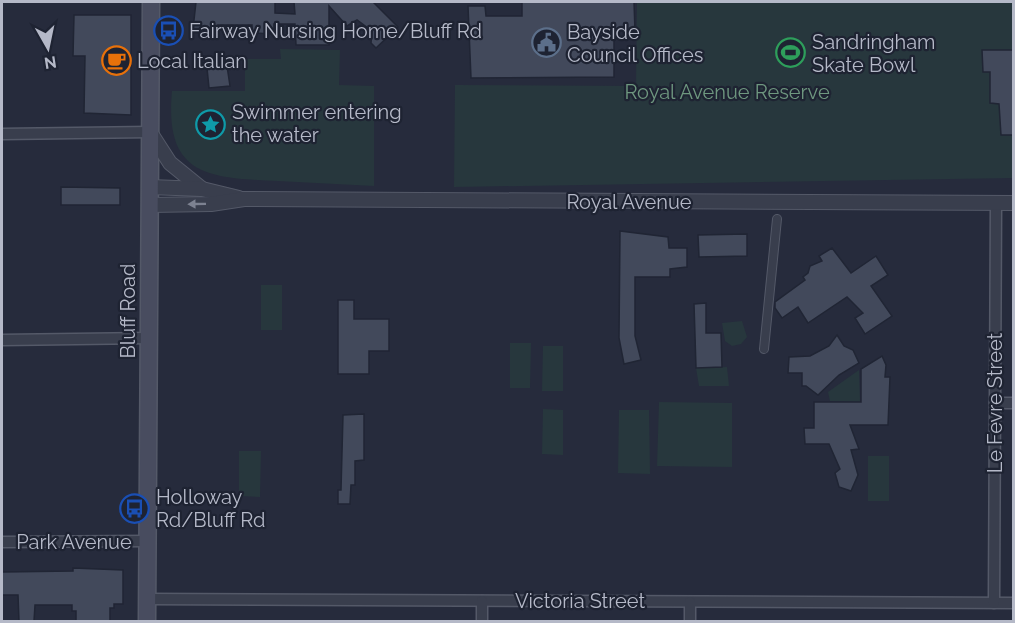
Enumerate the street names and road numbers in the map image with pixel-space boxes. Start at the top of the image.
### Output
street label: Royal Avenue [566,190,692,214]
street label: Bluff Road [116,264,140,358]
street label: Le Fevre Street [983,332,1007,473]
street label: Park Avenue [16,530,132,554]
street label: Victoria Street [515,589,645,613]

